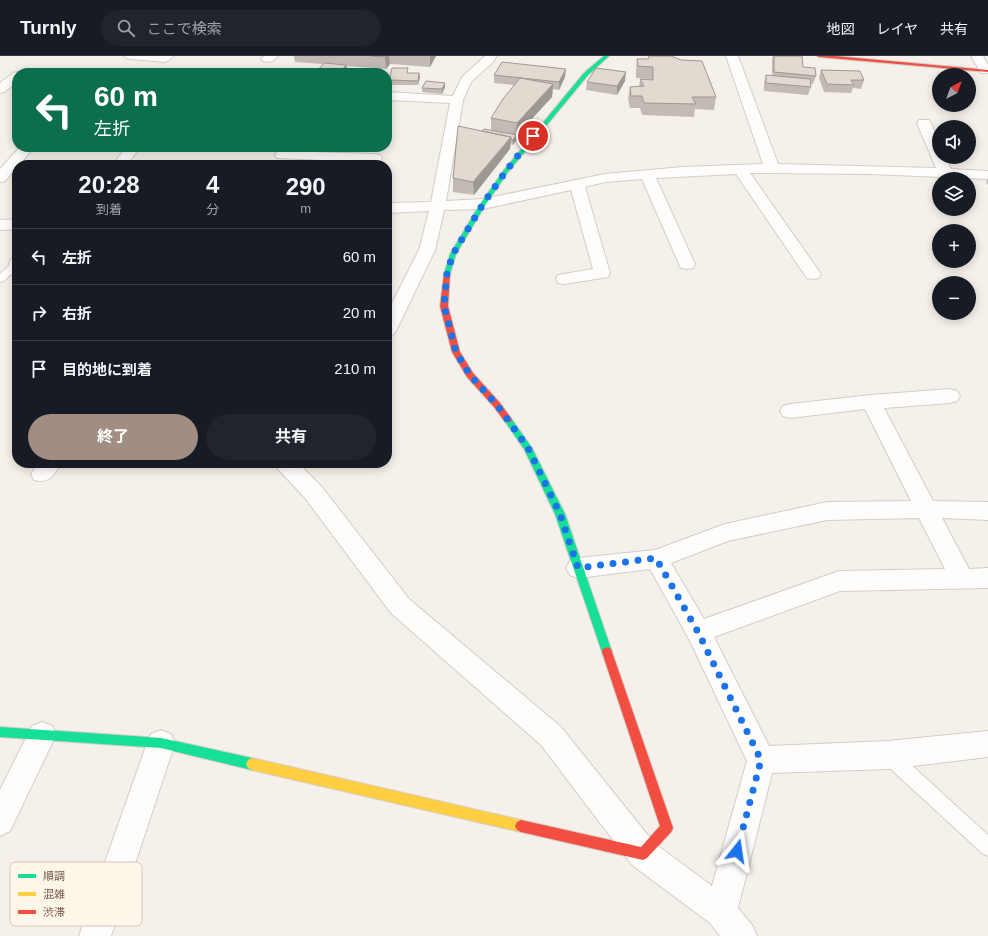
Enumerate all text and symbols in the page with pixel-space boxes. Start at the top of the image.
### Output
search box [101,10,381,46]
text: Turnly [20,17,77,38]
icon: search [115,17,137,39]
text: ここで検索 [147,20,222,37]
text: 地図 [826,21,854,37]
text: レイヤ [876,21,918,37]
text: 共有 [940,21,968,37]
north arrow [932,68,976,112]
map controls [932,68,976,320]
text: 60 m [94,81,158,112]
icon: left [28,84,80,136]
text: 左折 [94,119,130,139]
pin [516,119,550,153]
button: sound [932,120,976,164]
icon: arrive [522,125,544,147]
text: 20:28 [78,171,140,198]
text: 4 [206,171,219,198]
button: layers [932,172,976,216]
text: 290 [286,173,326,200]
text: m [300,201,311,216]
text: 到着 [96,202,122,217]
text: 分 [206,202,219,217]
button: + [932,224,976,268]
icon: left [28,246,50,268]
text: 60 m [343,248,376,265]
text: 左折 [62,249,92,266]
button: − [932,276,976,320]
icon: right [28,302,50,324]
text: 20 m [343,304,376,321]
text: 右折 [62,305,92,322]
icon: arrive [28,358,50,380]
text: 210 m [334,360,376,377]
text: 目的地に到着 [62,361,152,378]
button: 終了 [28,414,198,460]
button: 共有 [206,414,376,460]
position arrow [716,830,758,872]
legend [10,862,142,926]
text: 順調 [43,870,65,882]
text: 混雑 [43,888,65,900]
text: 渋滞 [43,906,65,918]

